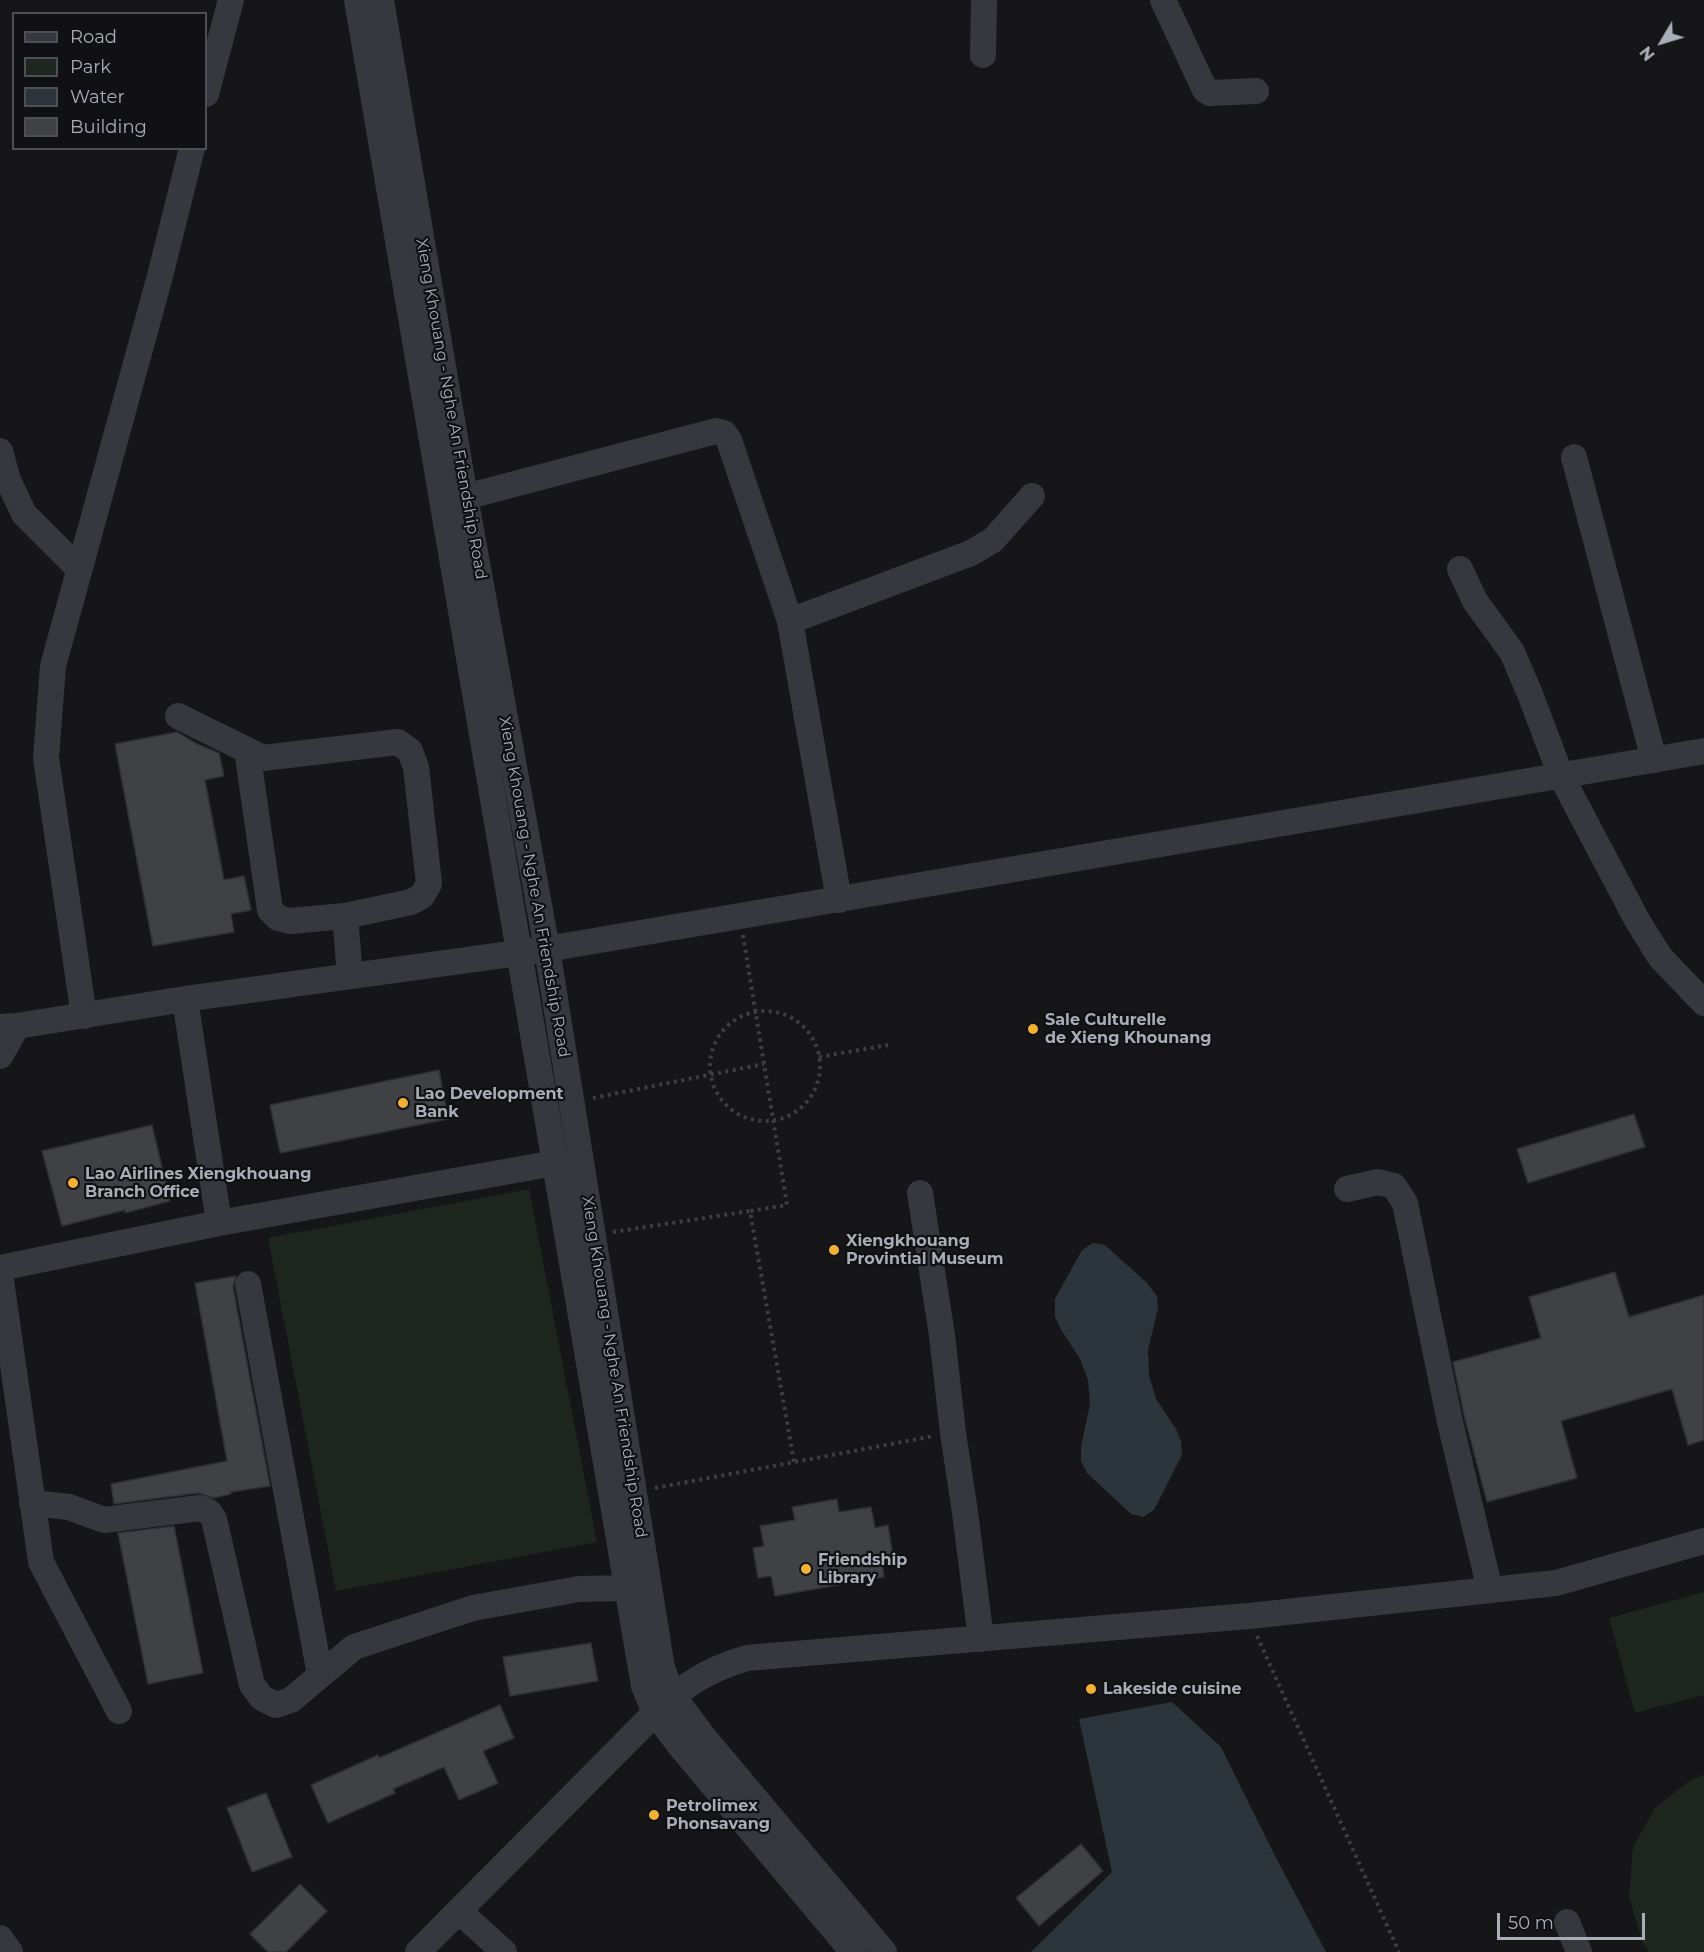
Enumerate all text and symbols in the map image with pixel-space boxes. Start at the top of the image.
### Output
legend [12,12,207,150]
north arrow [1632,12,1692,72]
text: Road [70,26,117,48]
text: N [1636,42,1659,64]
text: Park [70,56,111,78]
text: Water [70,86,125,108]
text: Building [70,116,147,138]
street label: Xieng Khouang - Nghe An Friendship Road [412,237,490,581]
street label: Xieng Khouang - Nghe An Friendship Road [495,715,573,1059]
place label: Sale Culturelle de Xieng Khounang [1045,1010,1212,1048]
marker: Sale Culturelle de Xieng Khounang [1026,1022,1040,1036]
place label: Lao Development Bank [415,1084,564,1122]
marker: Lao Development Bank [396,1096,410,1110]
place label: Lao Airlines Xiengkhouang Branch Office [85,1164,311,1202]
marker: Lao Airlines Xiengkhouang Branch Office [66,1176,80,1190]
street label: Xieng Khouang - Nghe An Friendship Road [577,1195,651,1539]
place label: Xiengkhouang Provintial Museum [846,1231,1004,1269]
marker: Xiengkhouang Provintial Museum [827,1243,841,1257]
place label: Friendship Library [818,1550,907,1588]
marker: Friendship Library [799,1562,813,1576]
place label: Lakeside cuisine [1103,1679,1242,1699]
marker: Lakeside cuisine [1084,1682,1098,1696]
place label: Petrolimex Phonsavang [666,1796,770,1834]
marker: Petrolimex Phonsavang [647,1808,661,1822]
scale bar [1500,1901,1648,1939]
text: 50 m [1508,1912,1554,1934]

